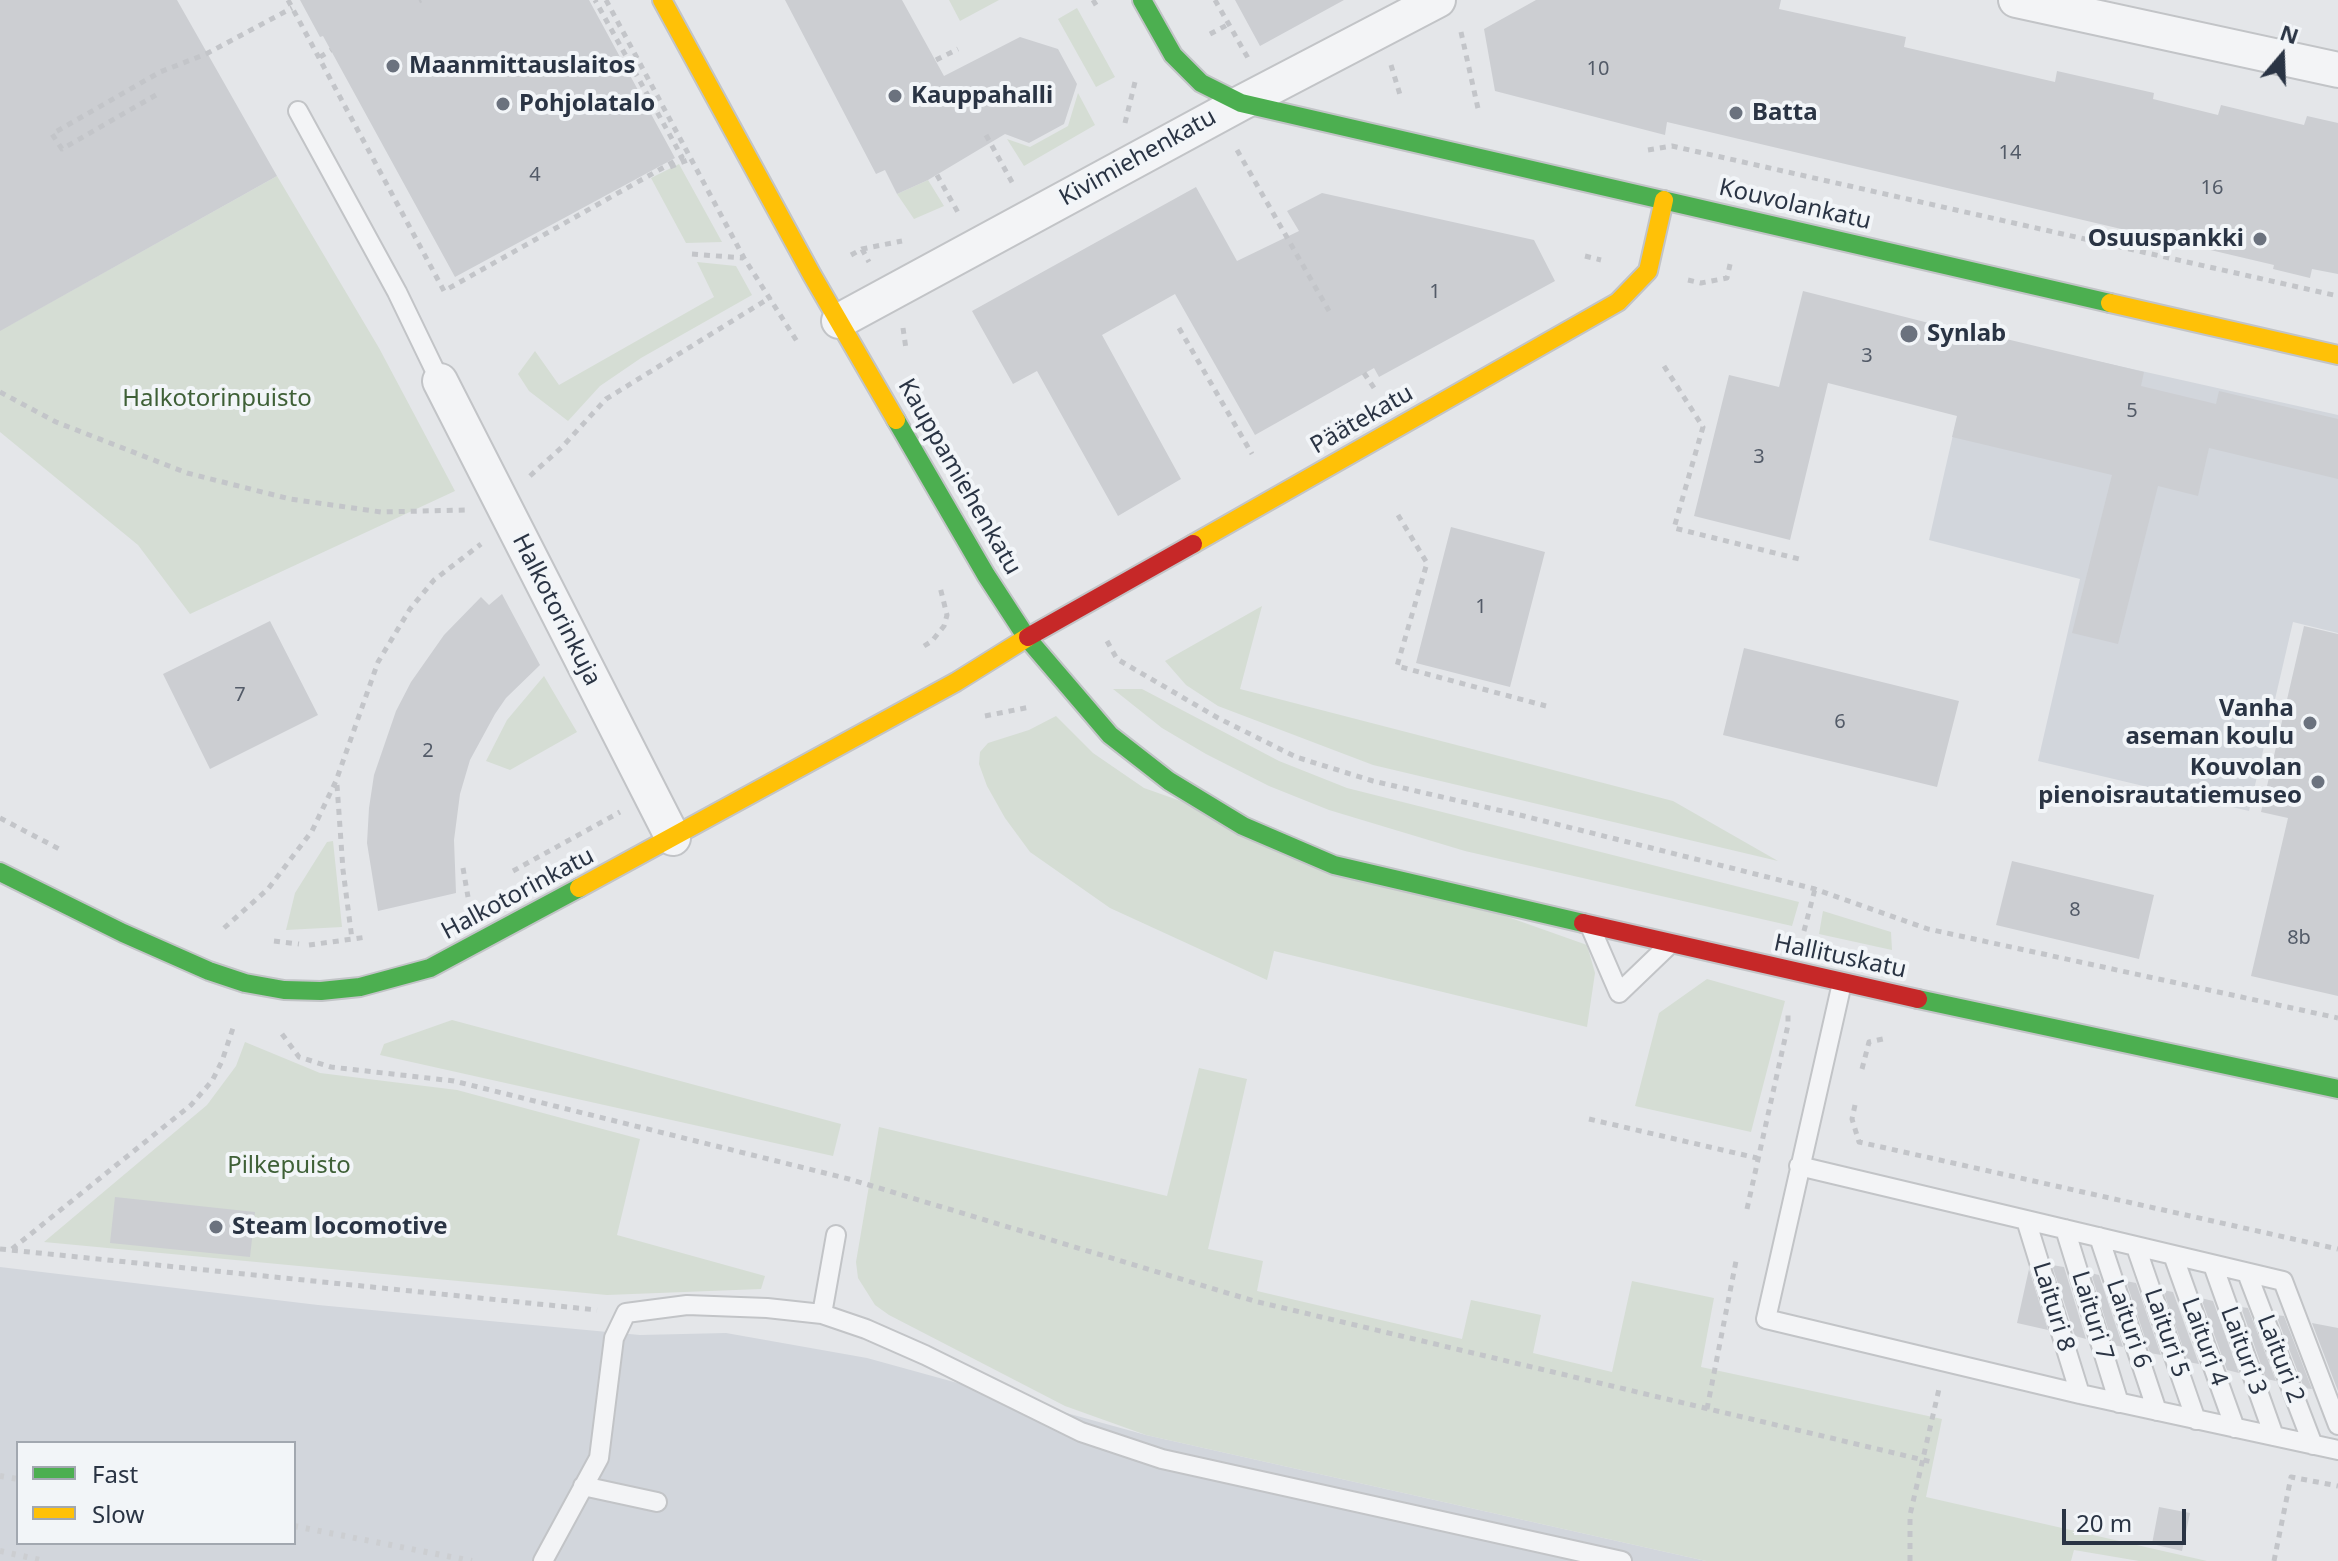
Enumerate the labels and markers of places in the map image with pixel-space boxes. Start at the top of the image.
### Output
place label: Maanmittauslaitos [409,52,636,80]
marker: Maanmittauslaitos [384,57,402,75]
place label: Kauppahalli [911,82,1053,110]
marker: Kauppahalli [886,87,904,105]
place label: Pohjolatalo [519,90,655,118]
marker: Pohjolatalo [494,95,512,113]
place label: Batta [1752,99,1818,127]
marker: Batta [1727,104,1745,122]
place label: Osuuspankki [2088,225,2244,253]
marker: Osuuspankki [2251,230,2269,248]
place label: Synlab [1927,320,2006,348]
marker: Synlab [1898,323,1920,345]
place label: Vanha aseman koulu [2125,695,2294,751]
marker: Vanha aseman koulu [2301,714,2319,732]
place label: Kouvolan pienoisrautatiemuseo [2038,754,2302,810]
marker: Kouvolan pienoisrautatiemuseo [2309,773,2327,791]
place label: Steam locomotive [232,1213,448,1241]
marker: Steam locomotive [207,1218,225,1236]

